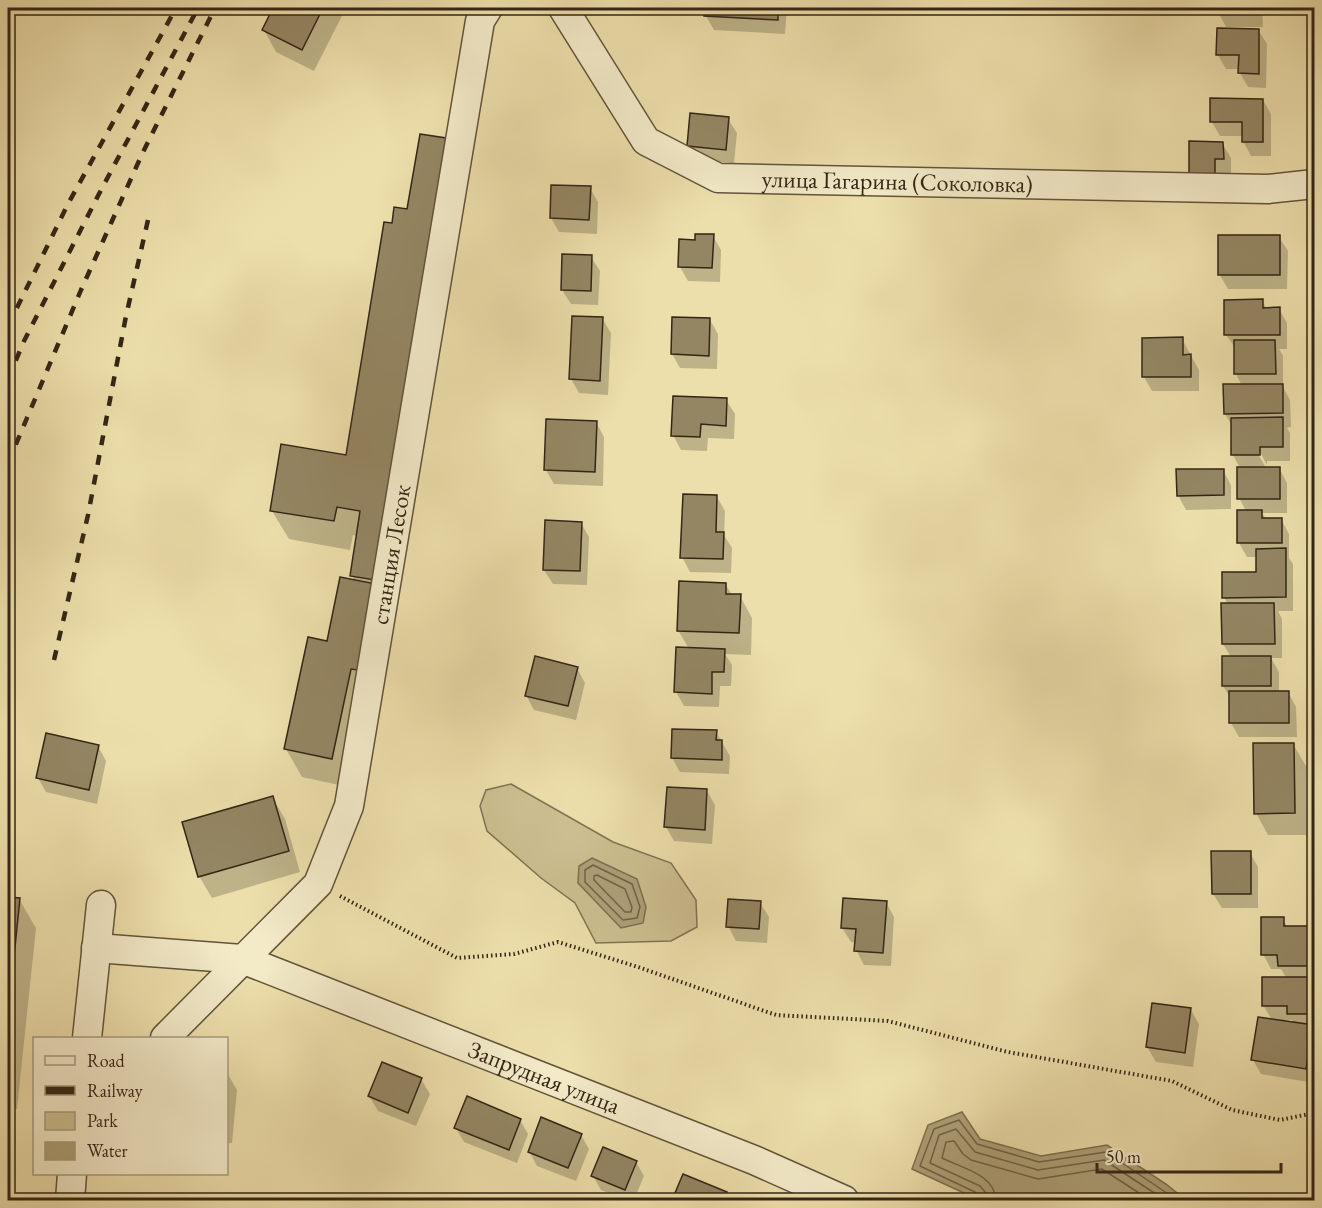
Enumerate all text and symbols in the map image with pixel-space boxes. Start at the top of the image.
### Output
street label: улица Гагарина (Соколовка) [761,163,1033,199]
street label: станция Лесок [364,482,417,627]
street label: Запрудная улица [464,1033,625,1121]
legend [33,1037,228,1175]
text: Road [87,1049,126,1072]
text: Railway [87,1079,143,1102]
text: Park [87,1109,118,1132]
scale bar [1097,1136,1282,1174]
text: Water [87,1139,128,1162]
text: 50 m [1106,1145,1141,1168]

